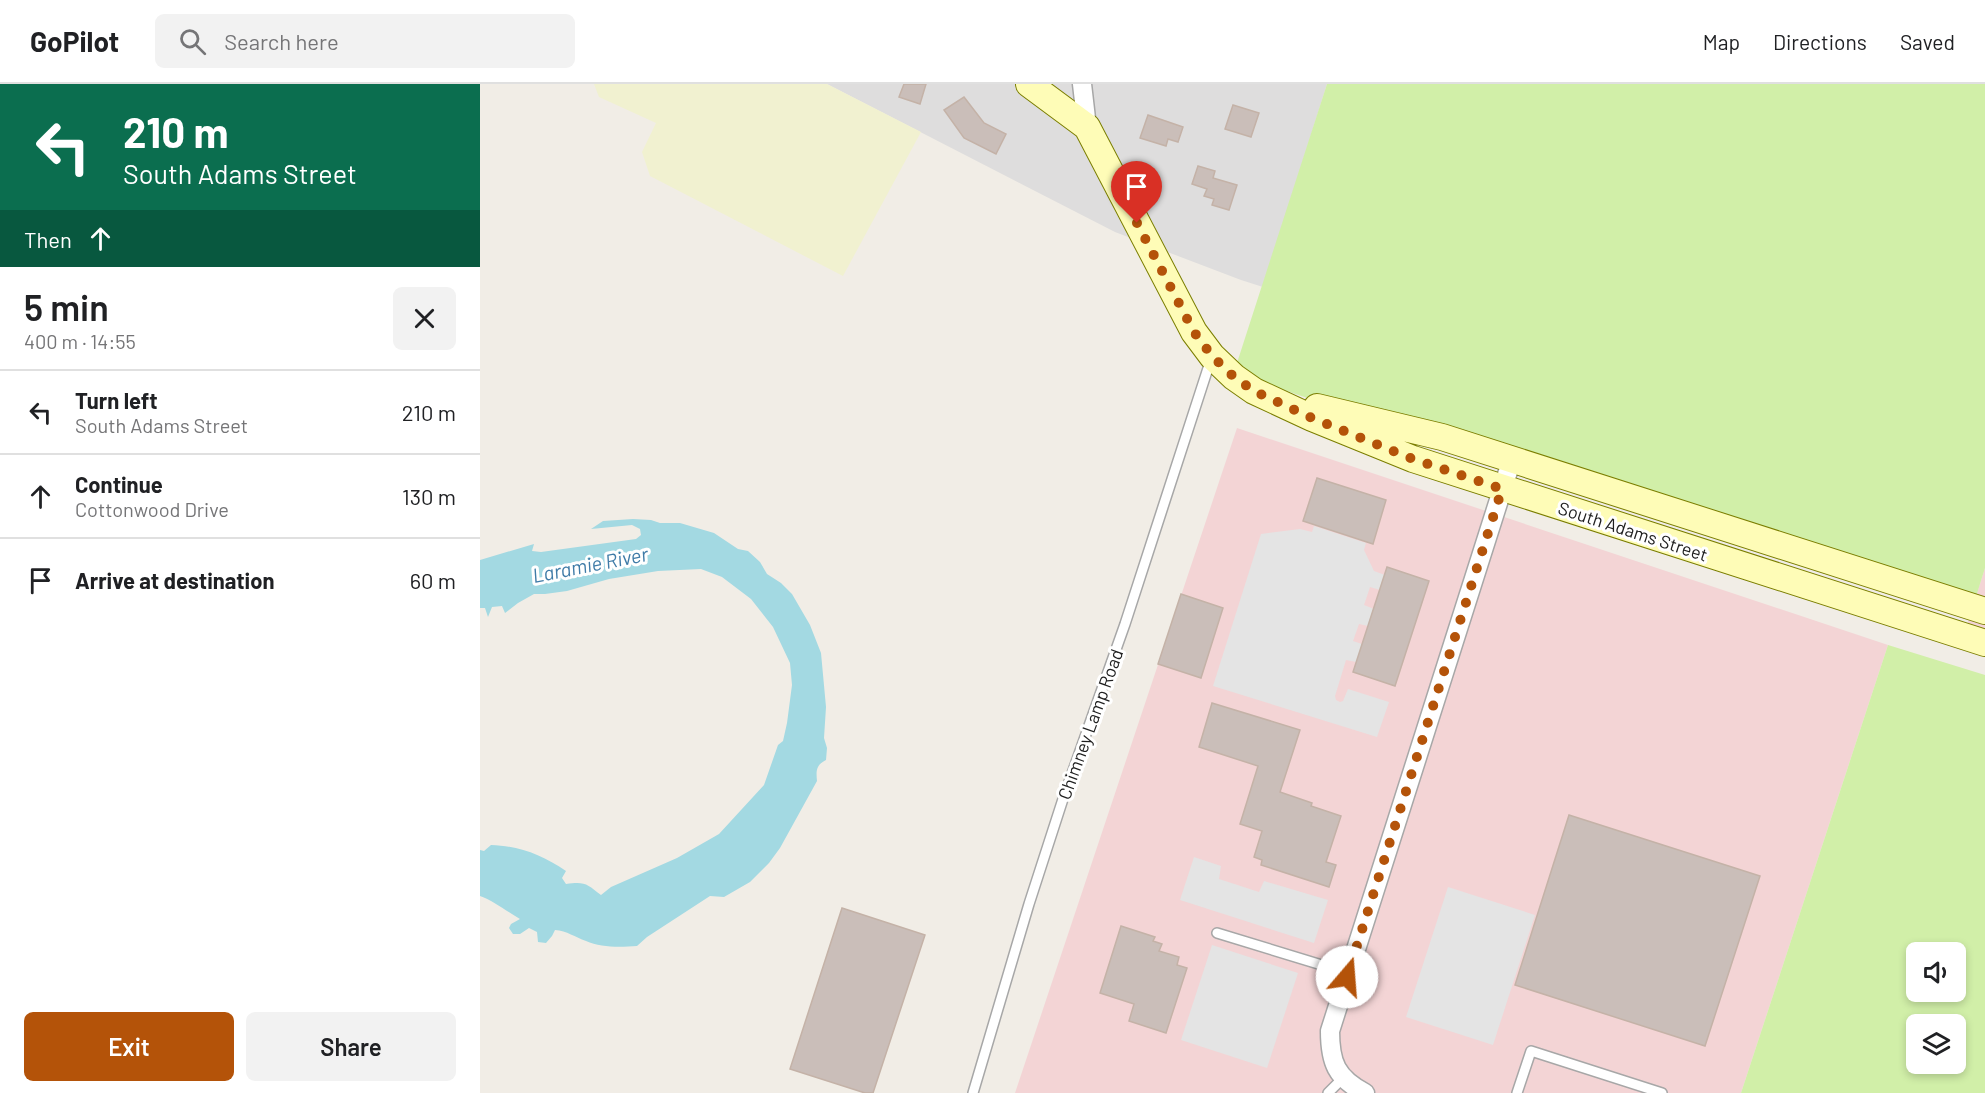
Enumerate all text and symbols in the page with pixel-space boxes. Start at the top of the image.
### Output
search box [155,14,575,68]
text: GoPilot [30,24,119,58]
icon: search [176,25,209,58]
text: Search here [224,28,339,54]
text: Map [1703,29,1740,54]
text: Directions [1773,29,1867,54]
text: Saved [1900,29,1955,54]
text: 210 m [123,106,229,156]
icon: left [24,108,102,186]
text: South Adams Street [123,157,357,189]
pin [1111,161,1162,223]
icon: arrive [1120,170,1153,203]
icon: ahead [84,222,117,255]
text: Then [24,226,72,252]
text: 5 min [24,285,109,328]
button: close [393,287,456,350]
text: 400 m · 14:55 [24,329,136,353]
text: Turn left [75,387,158,413]
icon: left [24,396,57,429]
text: 210 m [402,399,456,425]
text: South Adams Street [75,413,248,437]
text: Continue [75,471,163,497]
icon: ahead [24,480,57,513]
text: 130 m [402,483,456,509]
street label: South Adams Street [1556,496,1710,566]
text: Cottonwood Drive [75,497,229,521]
water label: Laramie River [530,541,651,587]
icon: arrive [24,564,57,597]
text: Arrive at destination [75,567,274,593]
text: 60 m [410,567,456,593]
street label: Chimney Lamp Road [1053,646,1127,802]
map controls [1906,942,1966,1074]
button: sound [1906,942,1966,1002]
position arrow [1315,945,1379,1009]
button: Exit [24,1012,234,1081]
button: Share [246,1012,456,1081]
button: layers [1906,1014,1966,1074]

